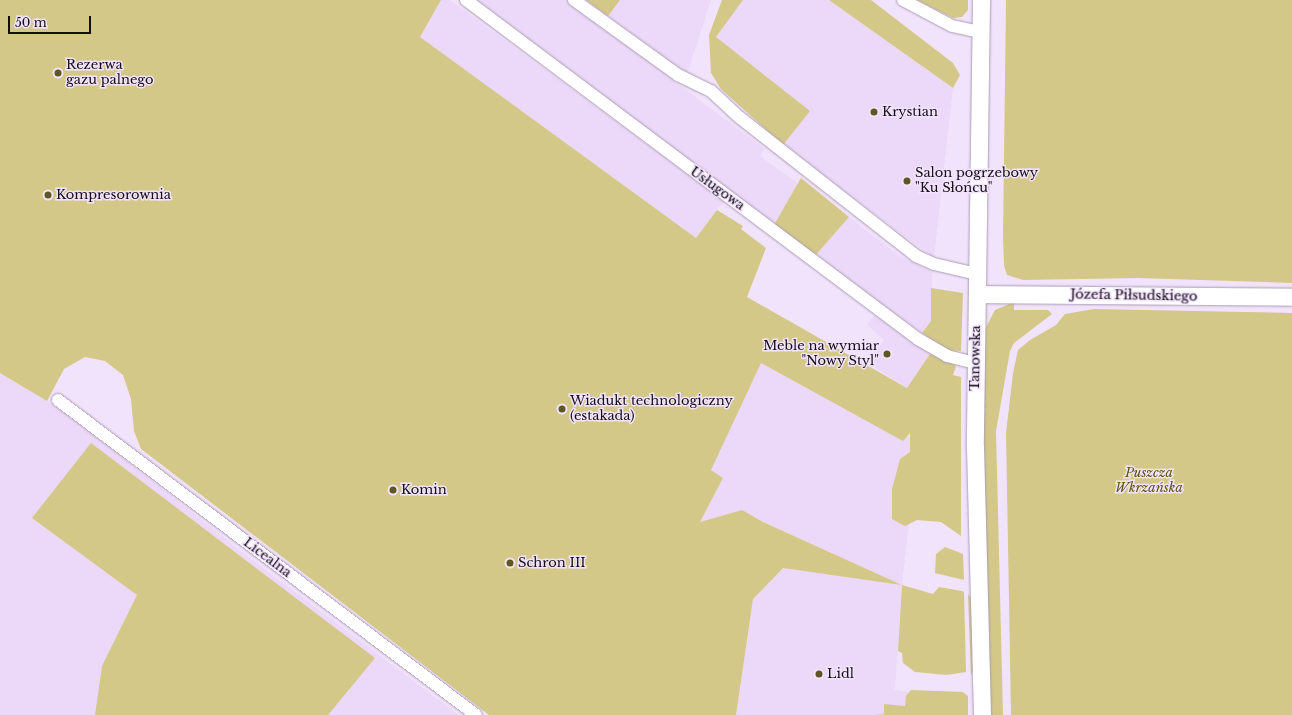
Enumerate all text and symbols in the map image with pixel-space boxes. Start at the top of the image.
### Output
scale bar [10,8,93,34]
text: 50 m [15,15,47,30]
place label: Rezerwa gazu palnego [66,58,154,89]
marker: Rezerwa gazu palnego [53,68,63,78]
place label: Krystian [882,104,938,120]
marker: Krystian [869,107,879,117]
street label: Usługowa [687,164,747,214]
place label: Salon pogrzebowy "Ku Słońcu" [915,166,1038,197]
marker: Salon pogrzebowy "Ku Słońcu" [902,176,912,186]
place label: Kompresorownia [56,187,171,203]
marker: Kompresorownia [43,190,53,200]
street label: Józefa Piłsudskiego [1070,287,1198,305]
street label: Tanowska [968,325,984,391]
place label: Meble na wymiar "Nowy Styl" [763,339,879,370]
marker: Meble na wymiar "Nowy Styl" [882,349,892,359]
place label: Wiadukt technologiczny (estakada) [570,394,733,425]
marker: Wiadukt technologiczny (estakada) [557,404,567,414]
park label: Puszcza Wkrzańska [1115,466,1183,497]
place label: Komin [401,482,447,498]
marker: Komin [388,485,398,495]
street label: Licealna [240,535,294,581]
place label: Schron III [518,555,586,571]
marker: Schron III [505,558,515,568]
place label: Lidl [827,666,854,682]
marker: Lidl [814,669,824,679]

